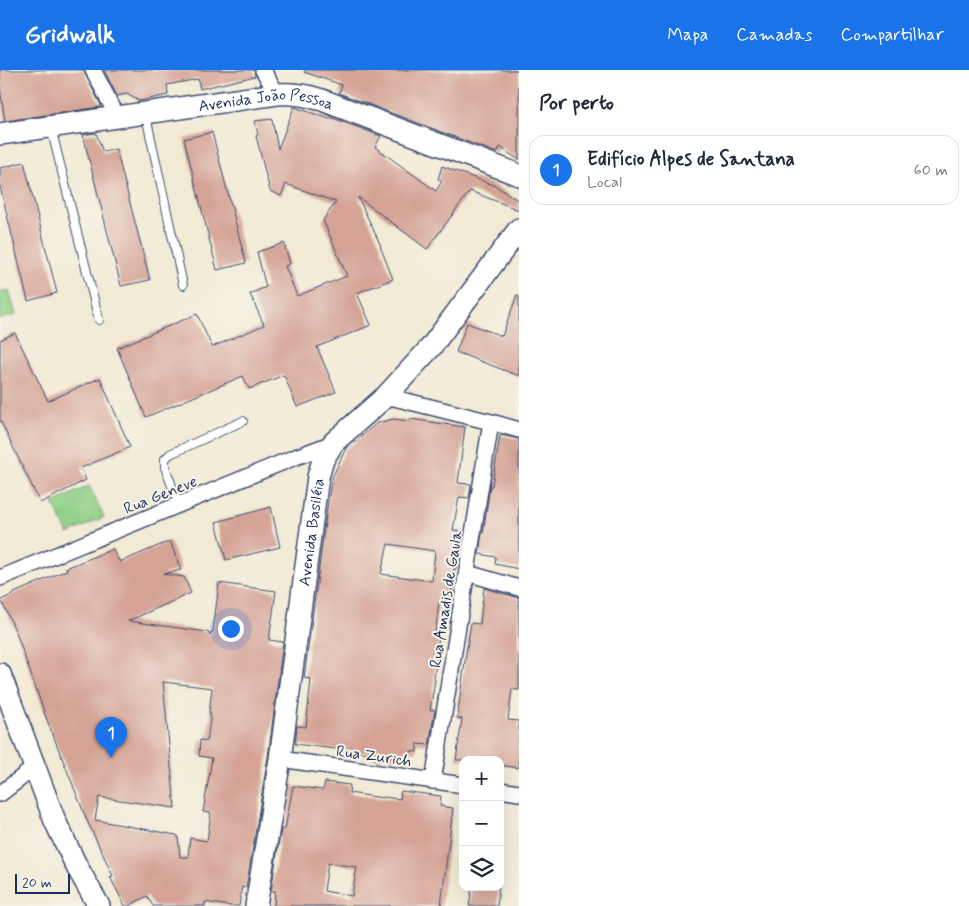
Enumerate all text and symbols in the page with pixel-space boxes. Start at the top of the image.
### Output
text: Gridwalk [25,20,115,51]
text: Mapa [667,23,708,47]
text: Camadas [736,23,812,47]
text: Compartilhar [840,23,944,47]
street label: Avenida João Pessoa [197,85,336,117]
text: Por perto [539,89,614,117]
text: Edifício Alpes de Santana [587,147,795,172]
text: 1 [552,160,560,181]
text: 60 m [914,160,948,181]
text: Local [587,172,622,193]
street label: Rua Geneve [121,471,200,520]
street label: Avenida Basiléia [294,477,330,587]
street label: Rua Amadis de Gaula [425,529,468,669]
your location [218,616,244,642]
pin: 1 [95,717,127,758]
street label: Rua Zurich [335,741,413,772]
map controls [459,756,504,891]
button: + [459,756,504,801]
button: − [459,801,504,846]
button: layers [459,846,504,891]
scale bar [15,871,70,894]
text: 20 m [22,874,52,892]

